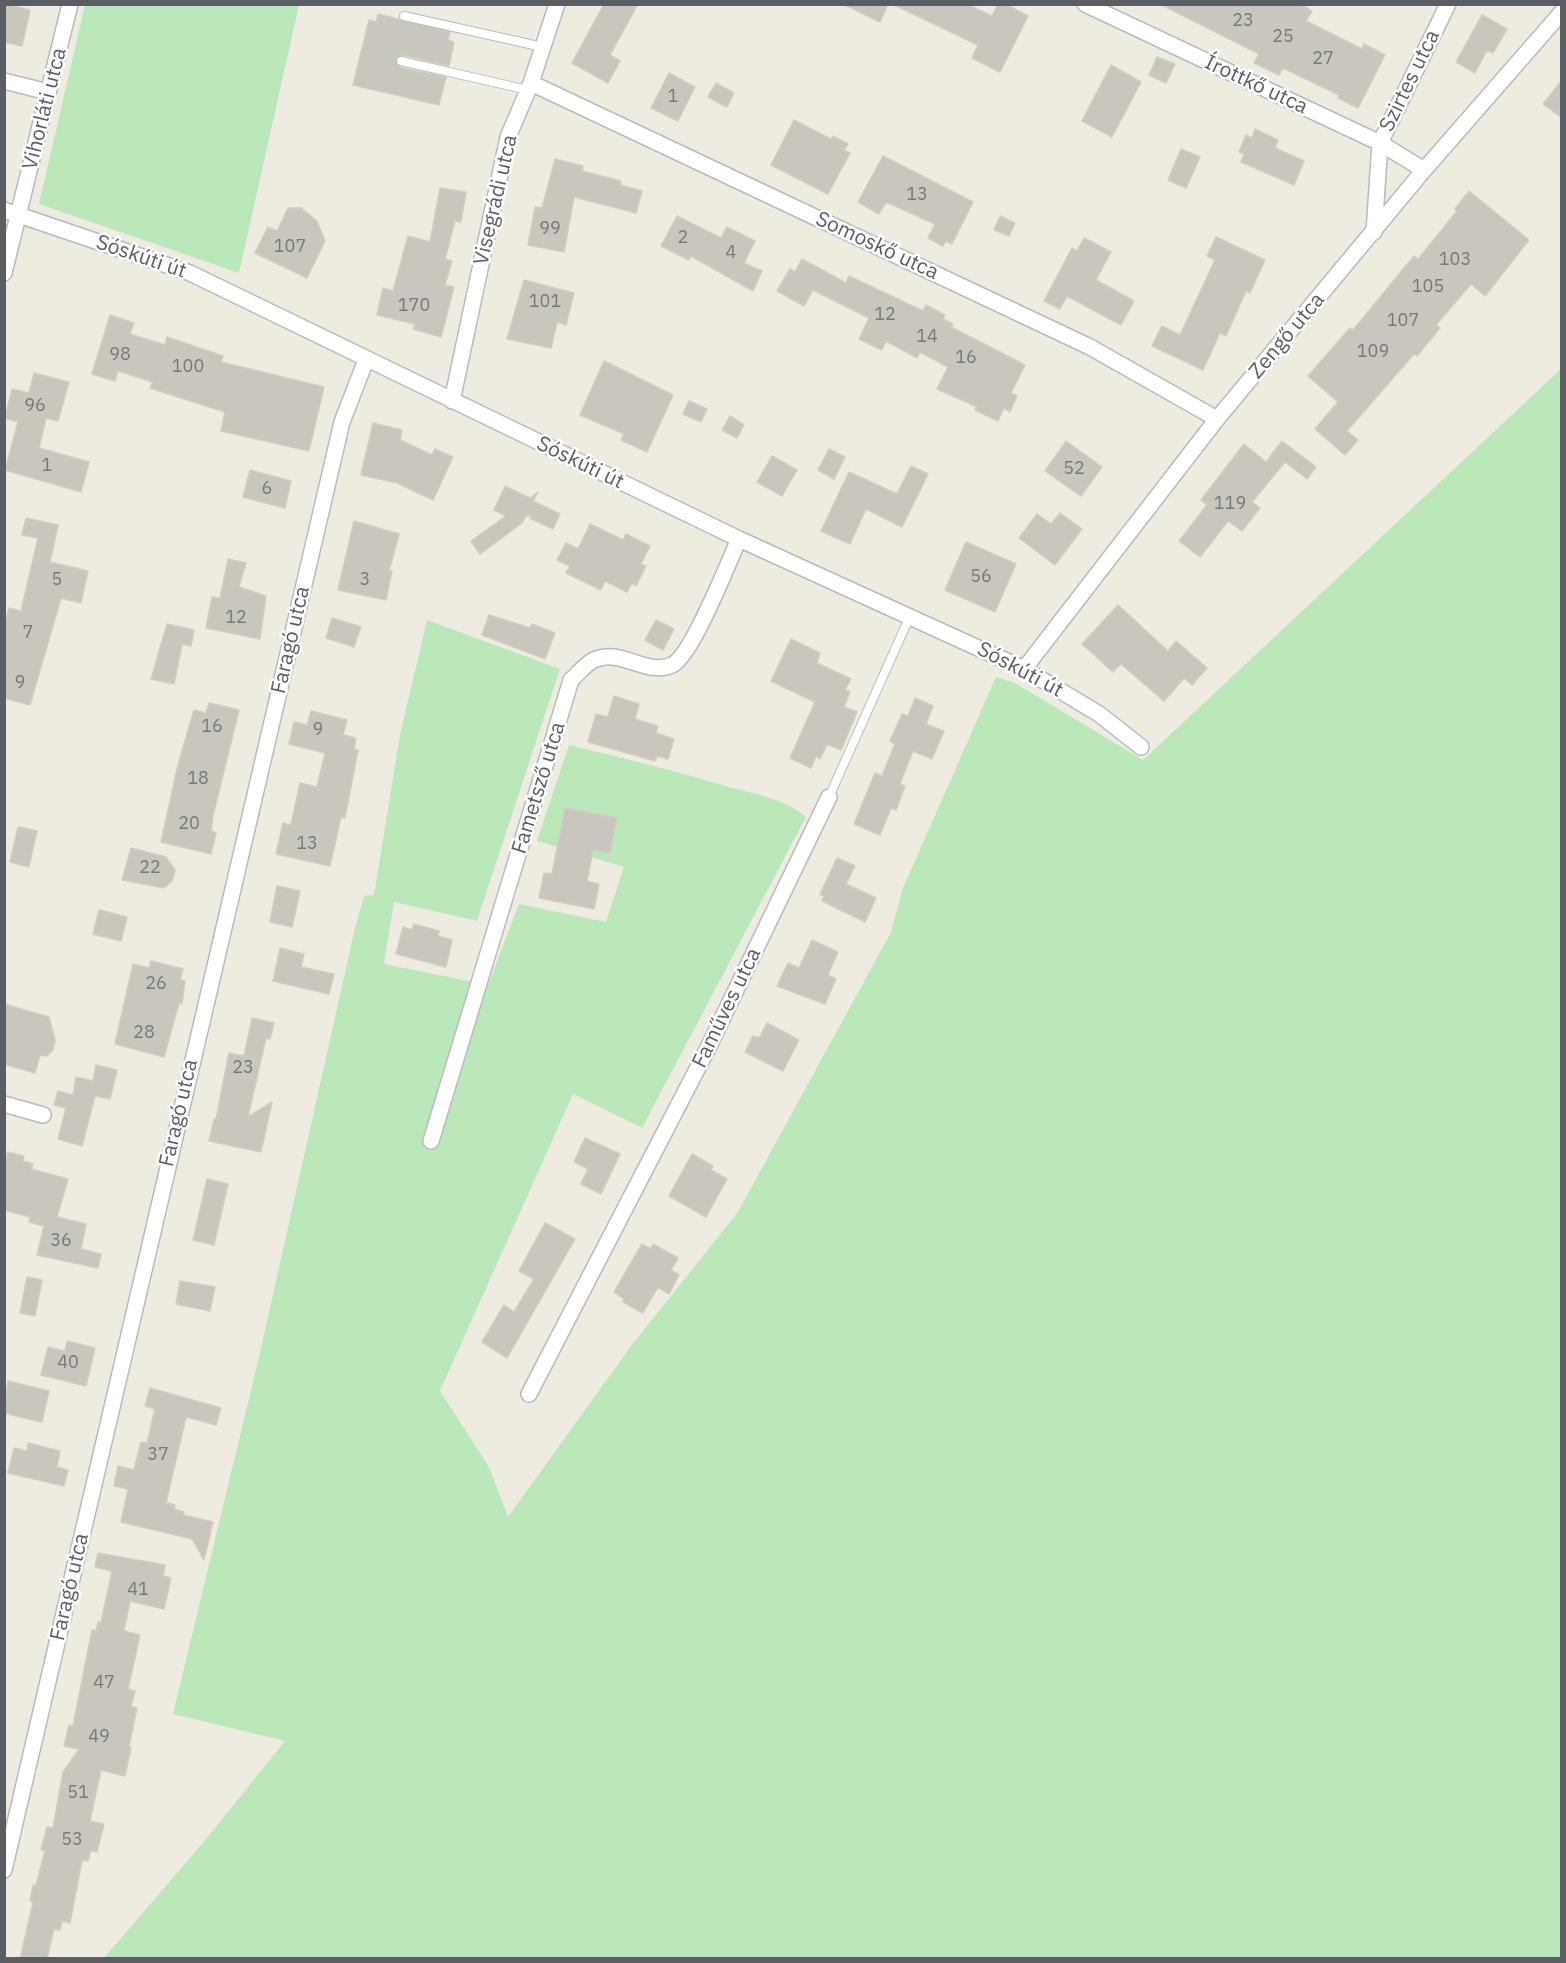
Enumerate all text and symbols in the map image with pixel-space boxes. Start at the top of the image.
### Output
house number: 23 [1232,10,1254,32]
house number: 25 [1272,26,1294,48]
street label: Szirtes utca [1375,26,1445,136]
street label: Vihorláti utca [18,45,72,173]
house number: 27 [1312,48,1334,70]
street label: Írottkő utca [1200,50,1312,120]
house number: 1 [668,86,678,108]
street label: Visegrádi utca [469,132,523,268]
house number: 13 [906,184,928,206]
street label: Somoskő utca [812,207,942,285]
house number: 99 [539,218,561,240]
house number: 2 [678,227,688,249]
street label: Sóskúti út [93,230,189,284]
house number: 107 [274,236,306,258]
house number: 4 [726,242,736,264]
house number: 103 [1439,249,1471,271]
house number: 105 [1412,276,1444,298]
street label: Zengő utca [1244,288,1330,384]
house number: 101 [529,291,561,313]
house number: 170 [398,295,430,317]
house number: 12 [874,304,896,326]
house number: 107 [1387,310,1419,332]
house number: 14 [916,326,938,348]
house number: 109 [1357,341,1389,363]
house number: 98 [109,344,131,366]
house number: 16 [955,347,977,369]
house number: 100 [172,356,204,378]
house number: 96 [24,395,46,417]
street label: Sóskúti út [532,431,628,495]
house number: 1 [42,455,52,477]
house number: 52 [1063,458,1085,480]
house number: 6 [262,478,272,500]
house number: 119 [1214,493,1246,515]
house number: 56 [970,566,992,588]
house number: 5 [52,569,62,591]
house number: 3 [360,569,370,591]
street label: Faragó utca [266,584,316,696]
house number: 12 [225,607,247,629]
house number: 7 [23,622,33,644]
street label: Sóskúti út [973,637,1067,703]
house number: 9 [15,672,25,694]
house number: 16 [201,716,223,738]
house number: 9 [313,719,323,741]
street label: Fametsző utca [507,719,571,857]
house number: 18 [187,768,209,790]
house number: 20 [178,813,200,835]
house number: 13 [296,833,318,855]
house number: 22 [139,857,161,879]
street label: Faműves utca [687,944,767,1072]
house number: 26 [145,973,167,995]
house number: 28 [133,1022,155,1044]
street label: Faragó utca [154,1057,204,1169]
house number: 23 [232,1057,254,1079]
house number: 36 [50,1230,72,1252]
house number: 40 [57,1352,79,1374]
house number: 37 [147,1444,169,1466]
street label: Faragó utca [45,1531,95,1643]
house number: 41 [127,1579,149,1601]
house number: 47 [93,1672,115,1694]
house number: 49 [88,1726,110,1748]
house number: 51 [67,1782,89,1804]
house number: 53 [61,1829,83,1851]

